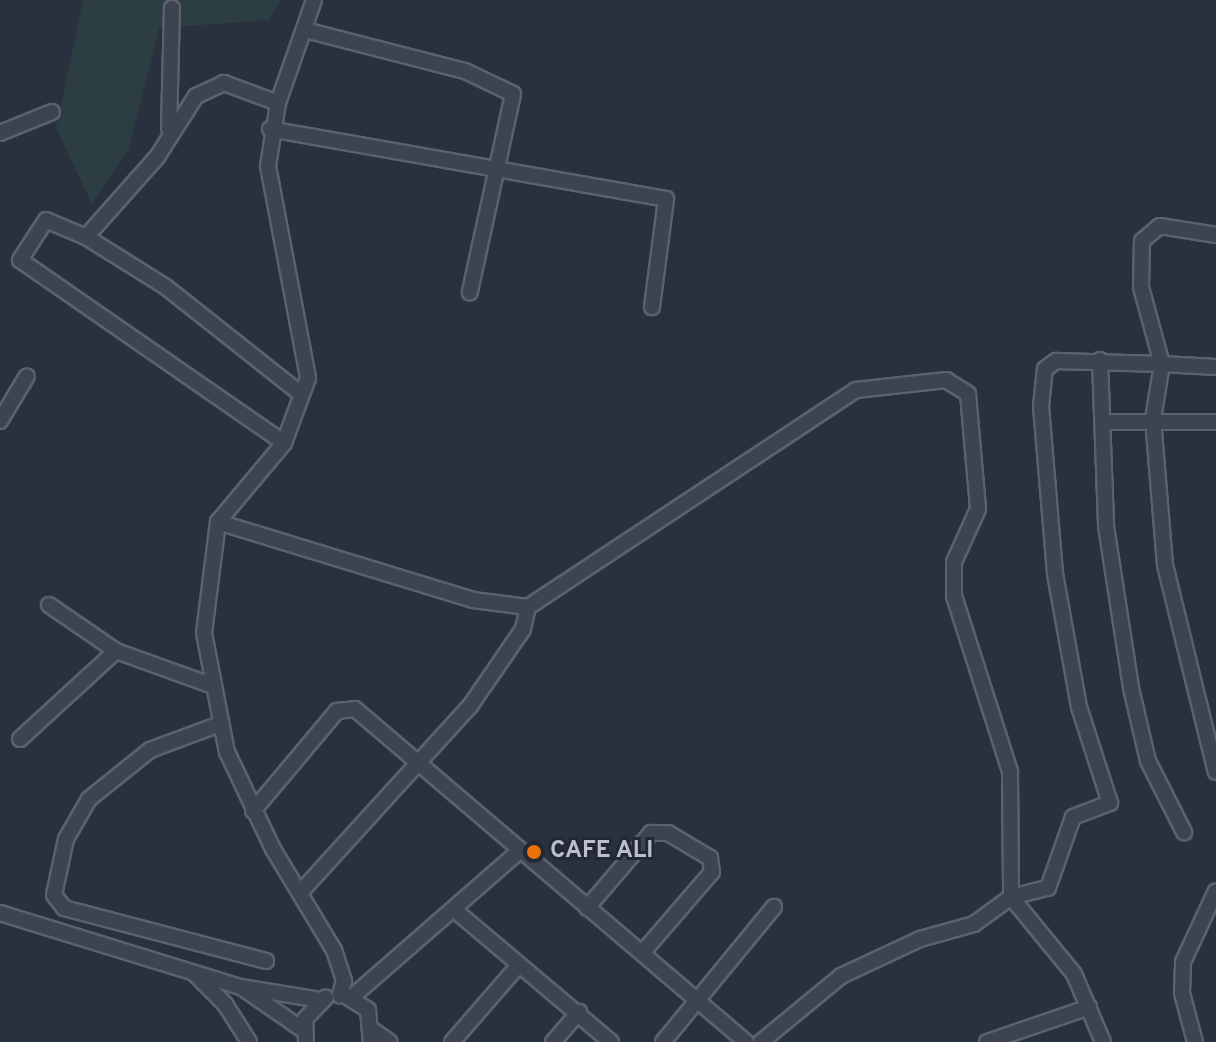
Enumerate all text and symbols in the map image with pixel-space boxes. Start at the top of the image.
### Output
place label: CAFE ALI [550,838,654,866]
marker: CAFE ALI [525,843,543,861]

